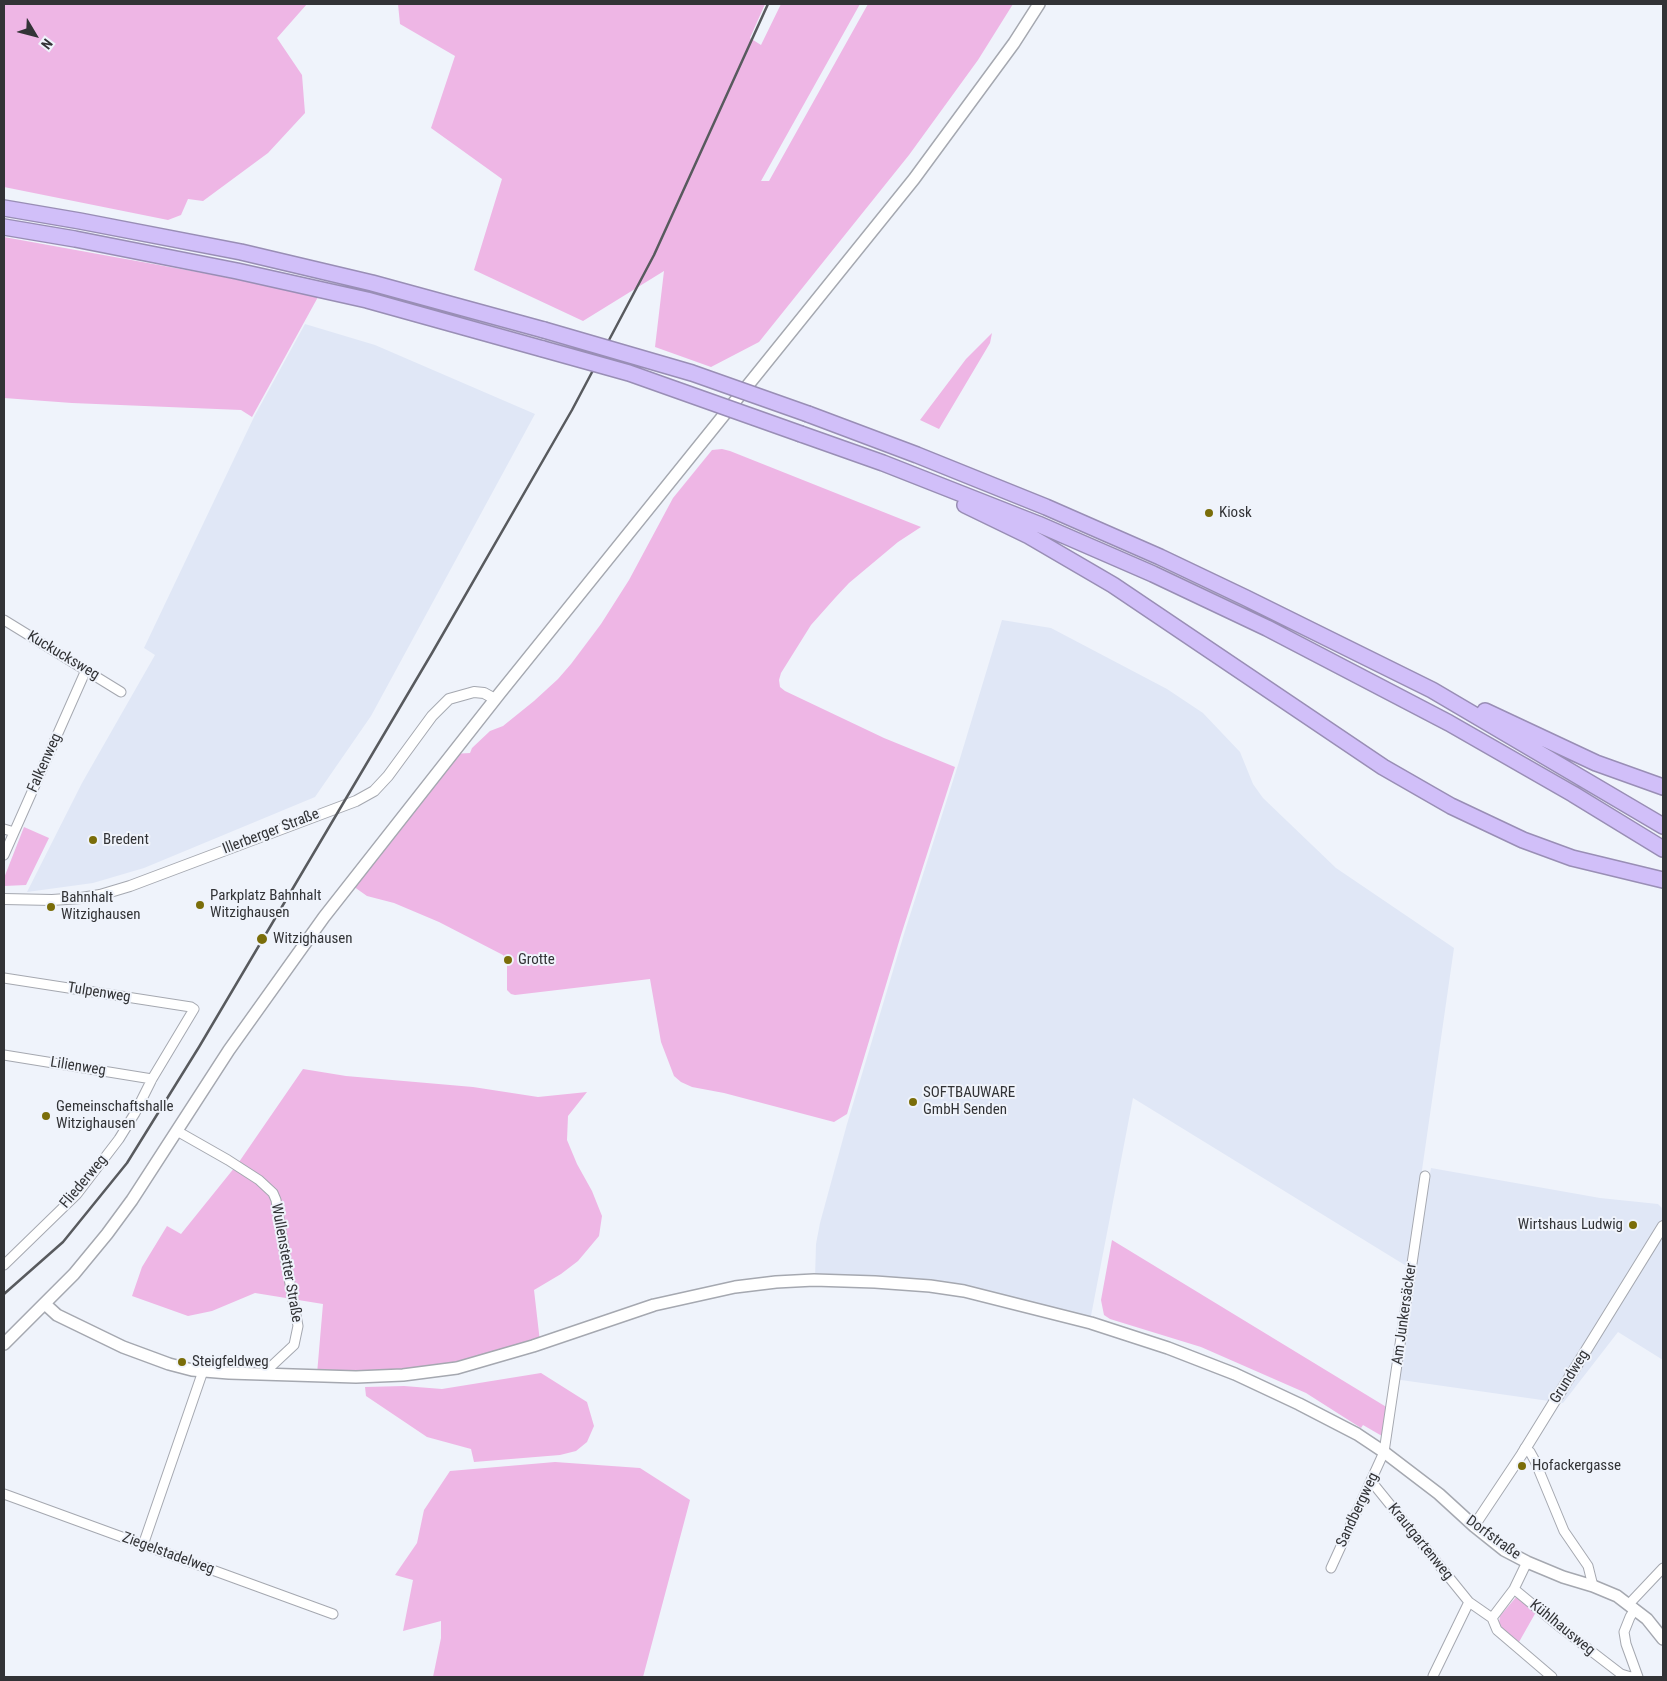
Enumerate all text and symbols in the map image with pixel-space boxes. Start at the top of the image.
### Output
north arrow [10,10,60,60]
text: N [38,36,56,52]
place label: Kiosk [1219,504,1252,522]
marker: Kiosk [1203,507,1215,519]
street label: Kuckucksweg [24,627,102,685]
street label: Falkenweg [24,731,66,795]
street label: Illerberger Straße [220,805,322,859]
place label: Bredent [103,831,149,849]
marker: Bredent [87,834,99,846]
place label: Parkplatz Bahnhalt Witzighausen [210,887,321,922]
place label: Bahnhalt Witzighausen [61,889,141,924]
marker: Parkplatz Bahnhalt Witzighausen [194,899,206,911]
marker: Bahnhalt Witzighausen [45,901,57,913]
place label: Witzighausen [273,930,353,948]
marker: Witzighausen [255,932,269,946]
place label: Grotte [518,951,555,969]
marker: Grotte [502,954,514,966]
street label: Tulpenweg [66,979,132,1007]
street label: Lilienweg [49,1054,107,1080]
place label: SOFTBAUWARE GmbH Senden [923,1084,1015,1119]
marker: SOFTBAUWARE GmbH Senden [907,1096,919,1108]
place label: Gemeinschaftshalle Witzighausen [56,1098,173,1133]
marker: Gemeinschaftshalle Witzighausen [40,1110,52,1122]
street label: Fliederweg [56,1152,112,1212]
street label: Wullenstetter Straße [267,1202,305,1324]
place label: Wirtshaus Ludwig [1518,1216,1623,1234]
marker: Wirtshaus Ludwig [1627,1219,1639,1231]
street label: Am Junkersäcker [1389,1262,1421,1366]
street label: Grundweg [1547,1347,1593,1407]
place label: Steigfeldweg [192,1353,269,1371]
marker: Steigfeldweg [176,1356,188,1368]
place label: Hofackergasse [1532,1457,1621,1475]
marker: Hofackergasse [1516,1460,1528,1472]
street label: Sandbergweg [1333,1470,1383,1550]
street label: Krautgartenweg [1384,1500,1456,1584]
street label: Dorfstraße [1462,1512,1524,1564]
street label: Ziegelstadelweg [119,1529,217,1579]
street label: Kühlhausweg [1526,1596,1598,1660]

